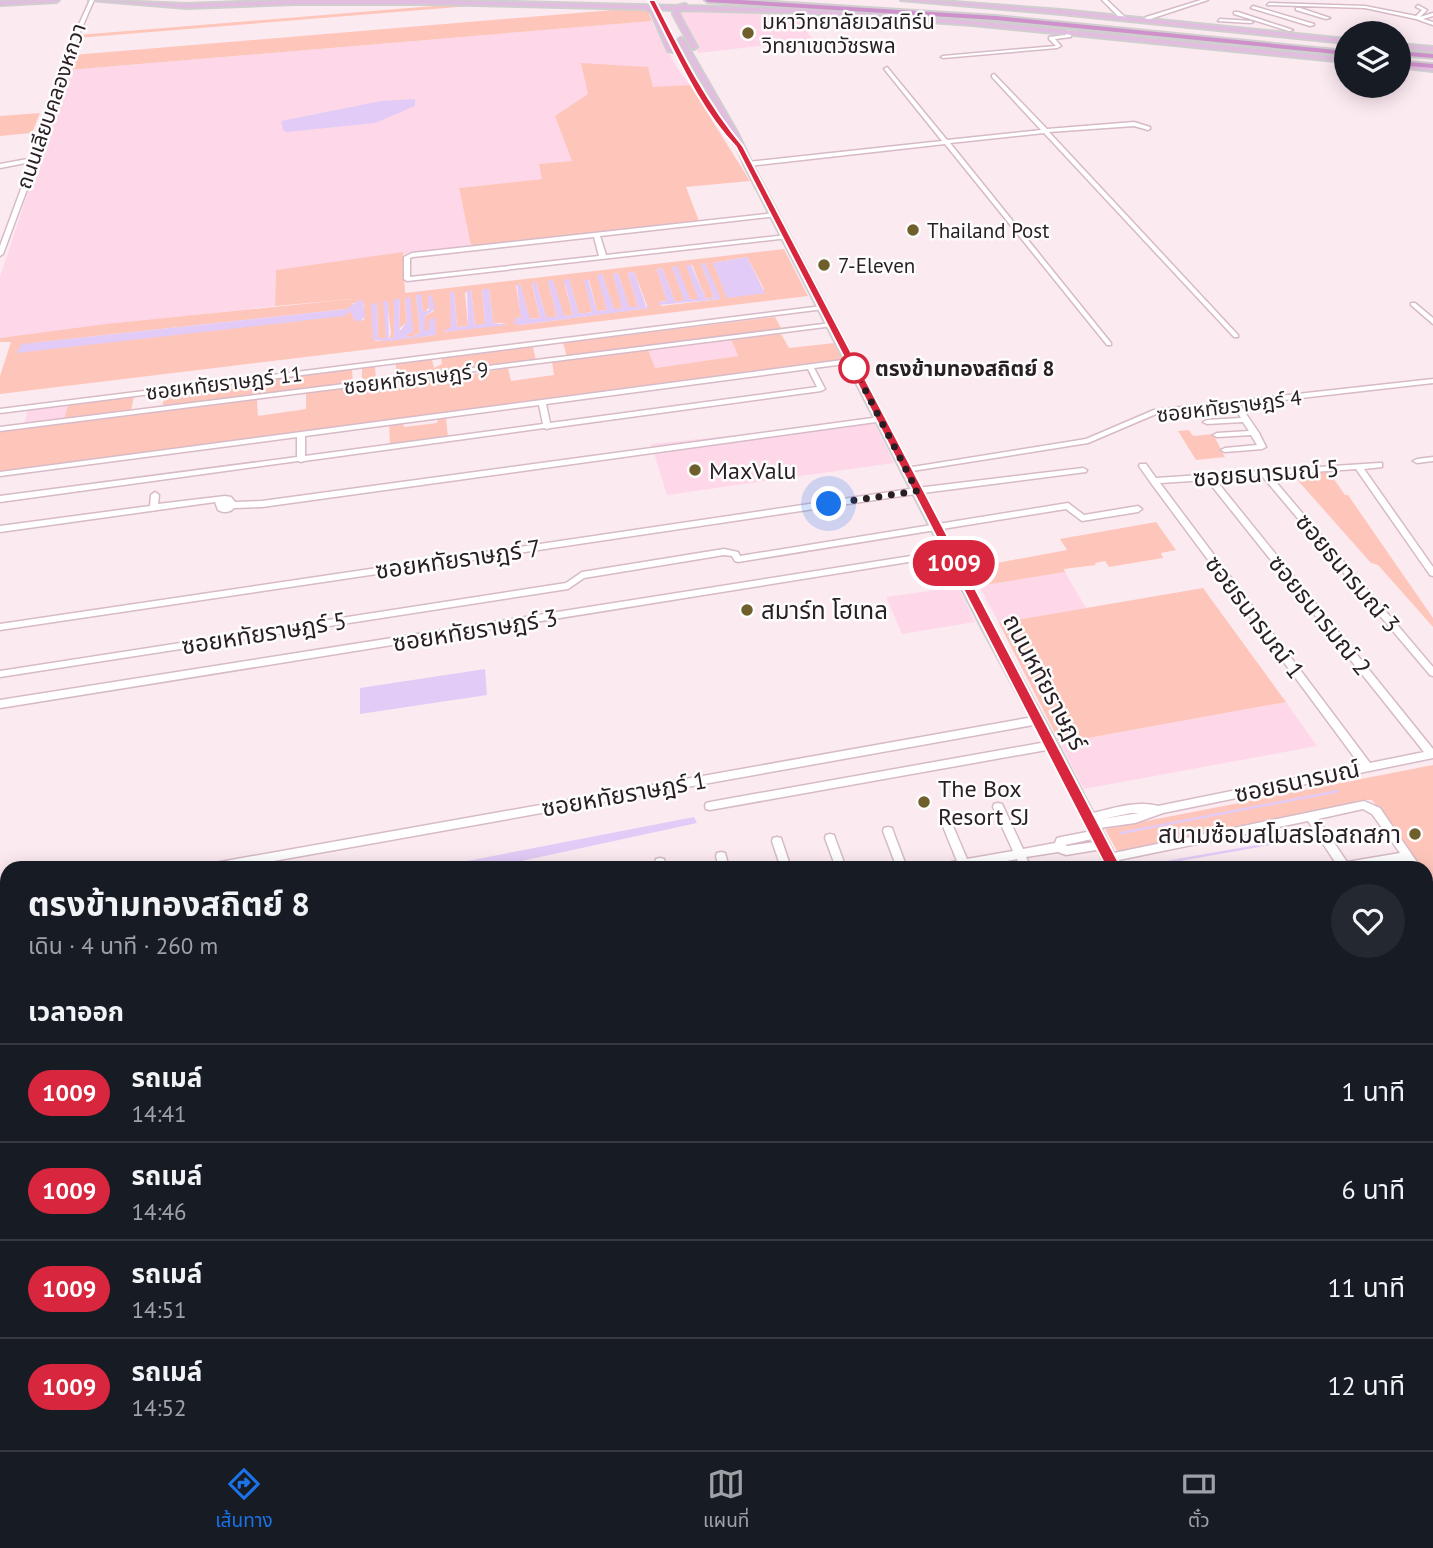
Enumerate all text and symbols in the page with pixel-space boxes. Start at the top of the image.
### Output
place label: มหาวิทยาลัยเวสเทิร์น วิทยาเขตวัชรพล [762,8,935,59]
street label: ถนนเลียบคลองหกวา [10,20,92,192]
map controls [1334,21,1411,98]
button: layers [1334,21,1411,98]
marker: มหาวิทยาลัยเวสเทิร์น วิทยาเขตวัชรพล [740,25,756,41]
place label: Thailand Post [927,217,1049,244]
marker: Thailand Post [905,222,921,238]
place label: 7-Eleven [838,252,915,279]
marker: 7-Eleven [816,257,832,273]
marker: ตรงข้ามทองสถิตย์ 8 [839,353,869,383]
place label: ตรงข้ามทองสถิตย์ 8 [875,355,1055,382]
street label: ซอยหทัยราษฎร์ 9 [342,356,490,400]
street label: ซอยหทัยราษฎร์ 11 [144,360,304,406]
street label: ซอยหทัยราษฎร์ 4 [1155,384,1303,428]
street label: ซอยธนารมณ์ 5 [1192,452,1340,494]
place label: MaxValu [709,455,797,486]
marker: MaxValu [687,462,703,478]
your location [811,486,846,521]
street label: ซอยธนารมณ์ 3 [1289,507,1407,639]
street label: ซอยหทัยราษฎร์ 7 [373,532,543,586]
line badge: 1009 [905,540,1003,586]
text: 1009 [927,547,981,578]
street label: ซอยธนารมณ์ 2 [1262,548,1378,682]
street label: ซอยธนารมณ์ 1 [1198,549,1312,685]
place label: สมาร์ท โฮเทล [761,595,888,626]
street label: ซอยหทัยราษฎร์ 3 [390,602,560,658]
marker: สมาร์ท โฮเทล [739,602,755,618]
street label: ซอยหทัยราษฎร์ 5 [179,605,349,661]
street label: ถนนหทัยราษฎร์ [996,609,1094,756]
street label: ซอยธนารมณ์ [1232,753,1362,809]
street label: ซอยหทัยราษฎร์ 1 [539,764,709,824]
place label: The Box Resort SJ [938,773,1029,832]
marker: The Box Resort SJ [916,794,932,810]
place label: สนามซ้อมสโมสรโอสถสภา [1158,819,1401,850]
marker: สนามซ้อมสโมสรโอสถสภา [1407,826,1423,842]
text: ตรงข้ามทองสถิตย์ 8 [28,882,310,925]
button: heart [1331,884,1405,958]
text: เดิน · 4 นาที · 260 m [28,931,218,960]
text: เวลาออก [28,995,124,1028]
text: รถเมล์ [131,1061,202,1094]
text: 1 นาที [1342,1075,1405,1108]
text: 1009 [42,1077,96,1108]
text: 14:41 [131,1099,187,1128]
text: รถเมล์ [131,1159,202,1192]
text: 6 นาที [1342,1173,1405,1206]
text: 1009 [42,1175,96,1206]
text: 14:46 [131,1197,187,1226]
text: รถเมล์ [131,1257,202,1290]
text: 11 นาที [1327,1271,1405,1304]
text: 1009 [42,1273,96,1304]
text: 14:51 [131,1295,187,1324]
text: รถเมล์ [131,1355,202,1388]
text: 12 นาที [1327,1369,1405,1402]
text: 1009 [42,1371,96,1402]
text: 14:52 [131,1393,187,1422]
tab: เส้นทาง [215,1465,273,1536]
tab: แผนที่ [703,1465,749,1536]
tab: ตั๋ว [1180,1465,1218,1536]

